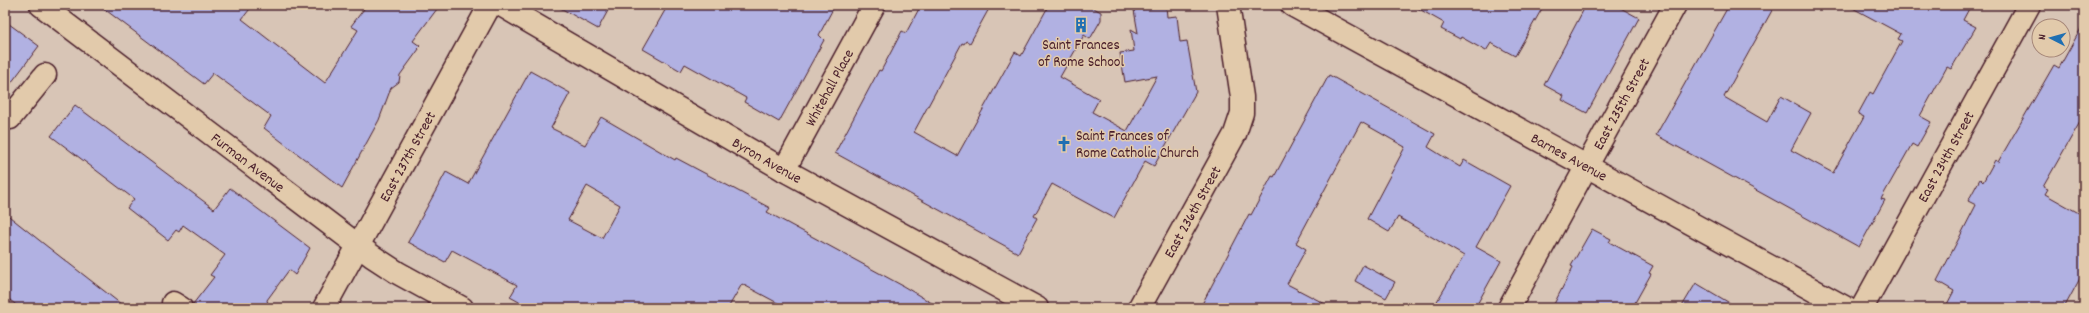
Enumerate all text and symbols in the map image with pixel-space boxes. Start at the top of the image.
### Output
building icon: Saint Frances of Rome School [1072,16,1090,34]
north arrow [2031,18,2071,58]
text: N [2035,33,2051,41]
place label: Saint Frances of Rome School [1038,35,1124,74]
street label: Whitehall Place [801,46,861,131]
street label: East 235th Street [1589,54,1657,155]
street label: East 237th Street [375,107,443,207]
street label: East 234th Street [1913,108,1981,207]
place label: Saint Frances of Rome Catholic Church [1076,126,1199,165]
street label: Furman Avenue [205,128,289,199]
street label: Barnes Avenue [1526,129,1611,188]
street label: Byron Avenue [727,133,805,191]
church icon: Saint Frances of Rome Catholic Church [1055,135,1073,153]
street label: East 236th Street [1160,162,1228,263]

